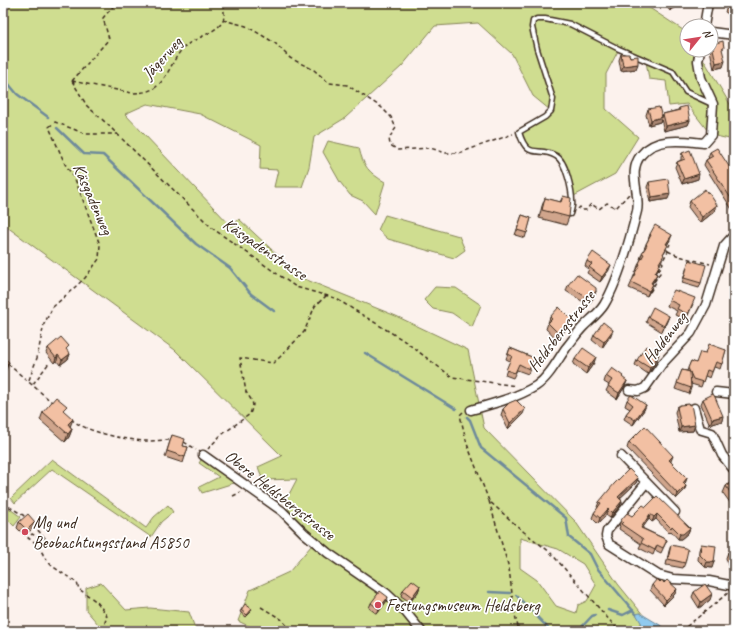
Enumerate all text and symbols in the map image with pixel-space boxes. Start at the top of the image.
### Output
north arrow [679,18,719,58]
text: N [700,27,717,41]
street label: Jägerweg [137,31,187,85]
street label: Käsgadenweg [68,160,118,239]
street label: Käsgadenstrasse [219,213,312,286]
street label: Heldsbergstrasse [523,285,600,376]
street label: Haldenweg [638,306,693,368]
street label: Obere Heldsbergstrasse [221,445,340,545]
place label: Mg und Beobachtungsstand A5850 [33,512,190,553]
marker: Mg und Beobachtungsstand A5850 [20,527,30,537]
place label: Festungsmuseum Heldsberg [386,595,542,616]
marker: Festungsmuseum Heldsberg [373,600,383,610]

